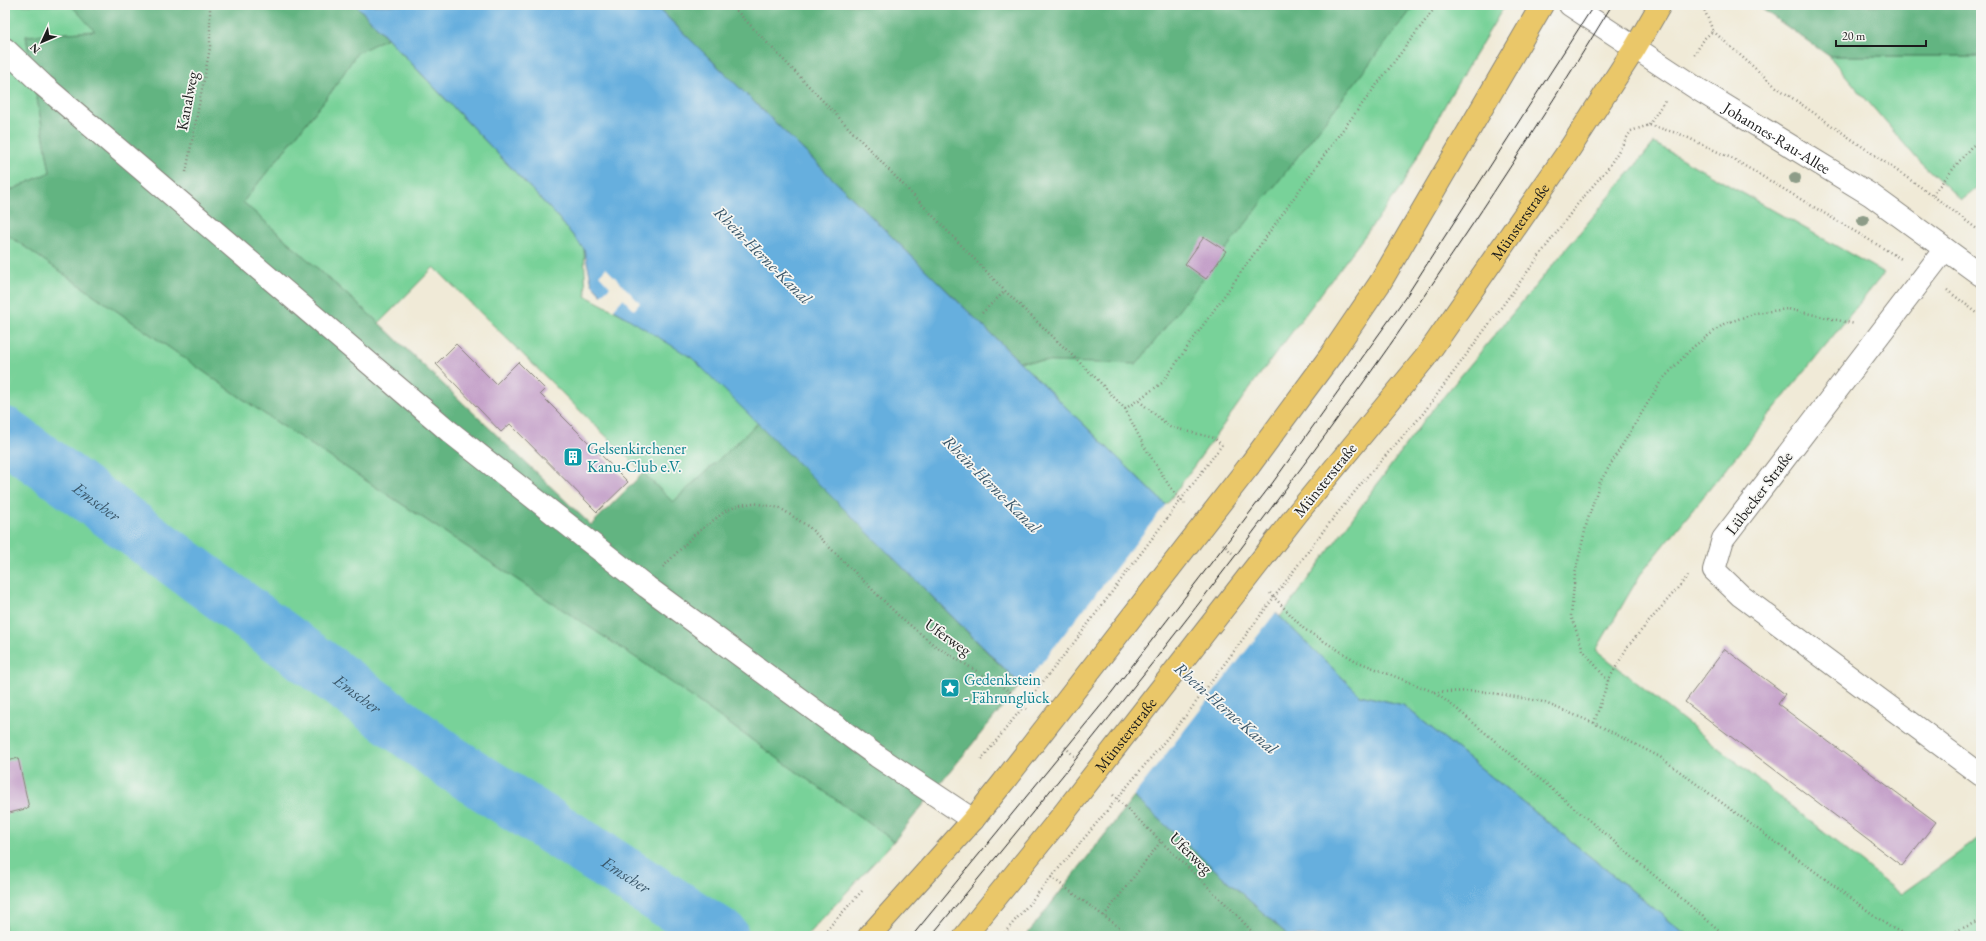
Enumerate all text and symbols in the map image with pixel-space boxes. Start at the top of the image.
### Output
north arrow [22,22,62,62]
scale bar [1836,22,1926,48]
text: 20 m [1842,28,1866,44]
text: N [27,41,43,57]
street label: Kanalweg [171,69,203,132]
street label: Johannes-Rau-Allee [1718,96,1835,178]
street label: Münsterstraße [1486,179,1554,264]
water label: Rhein-Herne-Kanal [709,201,818,310]
water label: Rhein-Herne-Kanal [938,430,1047,539]
place label: Gelsenkirchener Kanu-Club e.V. [587,438,687,477]
street label: Münsterstraße [1289,439,1361,521]
building icon: Gelsenkirchener Kanu-Club e.V. [562,446,584,468]
street label: Lübecker Straße [1721,447,1797,539]
water label: Emscher [68,476,126,527]
street label: Uferweg [921,614,976,661]
water label: Rhein-Herne-Kanal [1170,657,1283,760]
water label: Emscher [329,669,387,720]
place label: Gedenkstein - Fährunglück [964,669,1050,708]
place icon: Gedenkstein - Fährunglück [939,677,961,699]
street label: Münsterstraße [1089,693,1161,776]
street label: Uferweg [1165,827,1218,879]
water label: Emscher [597,851,656,899]

